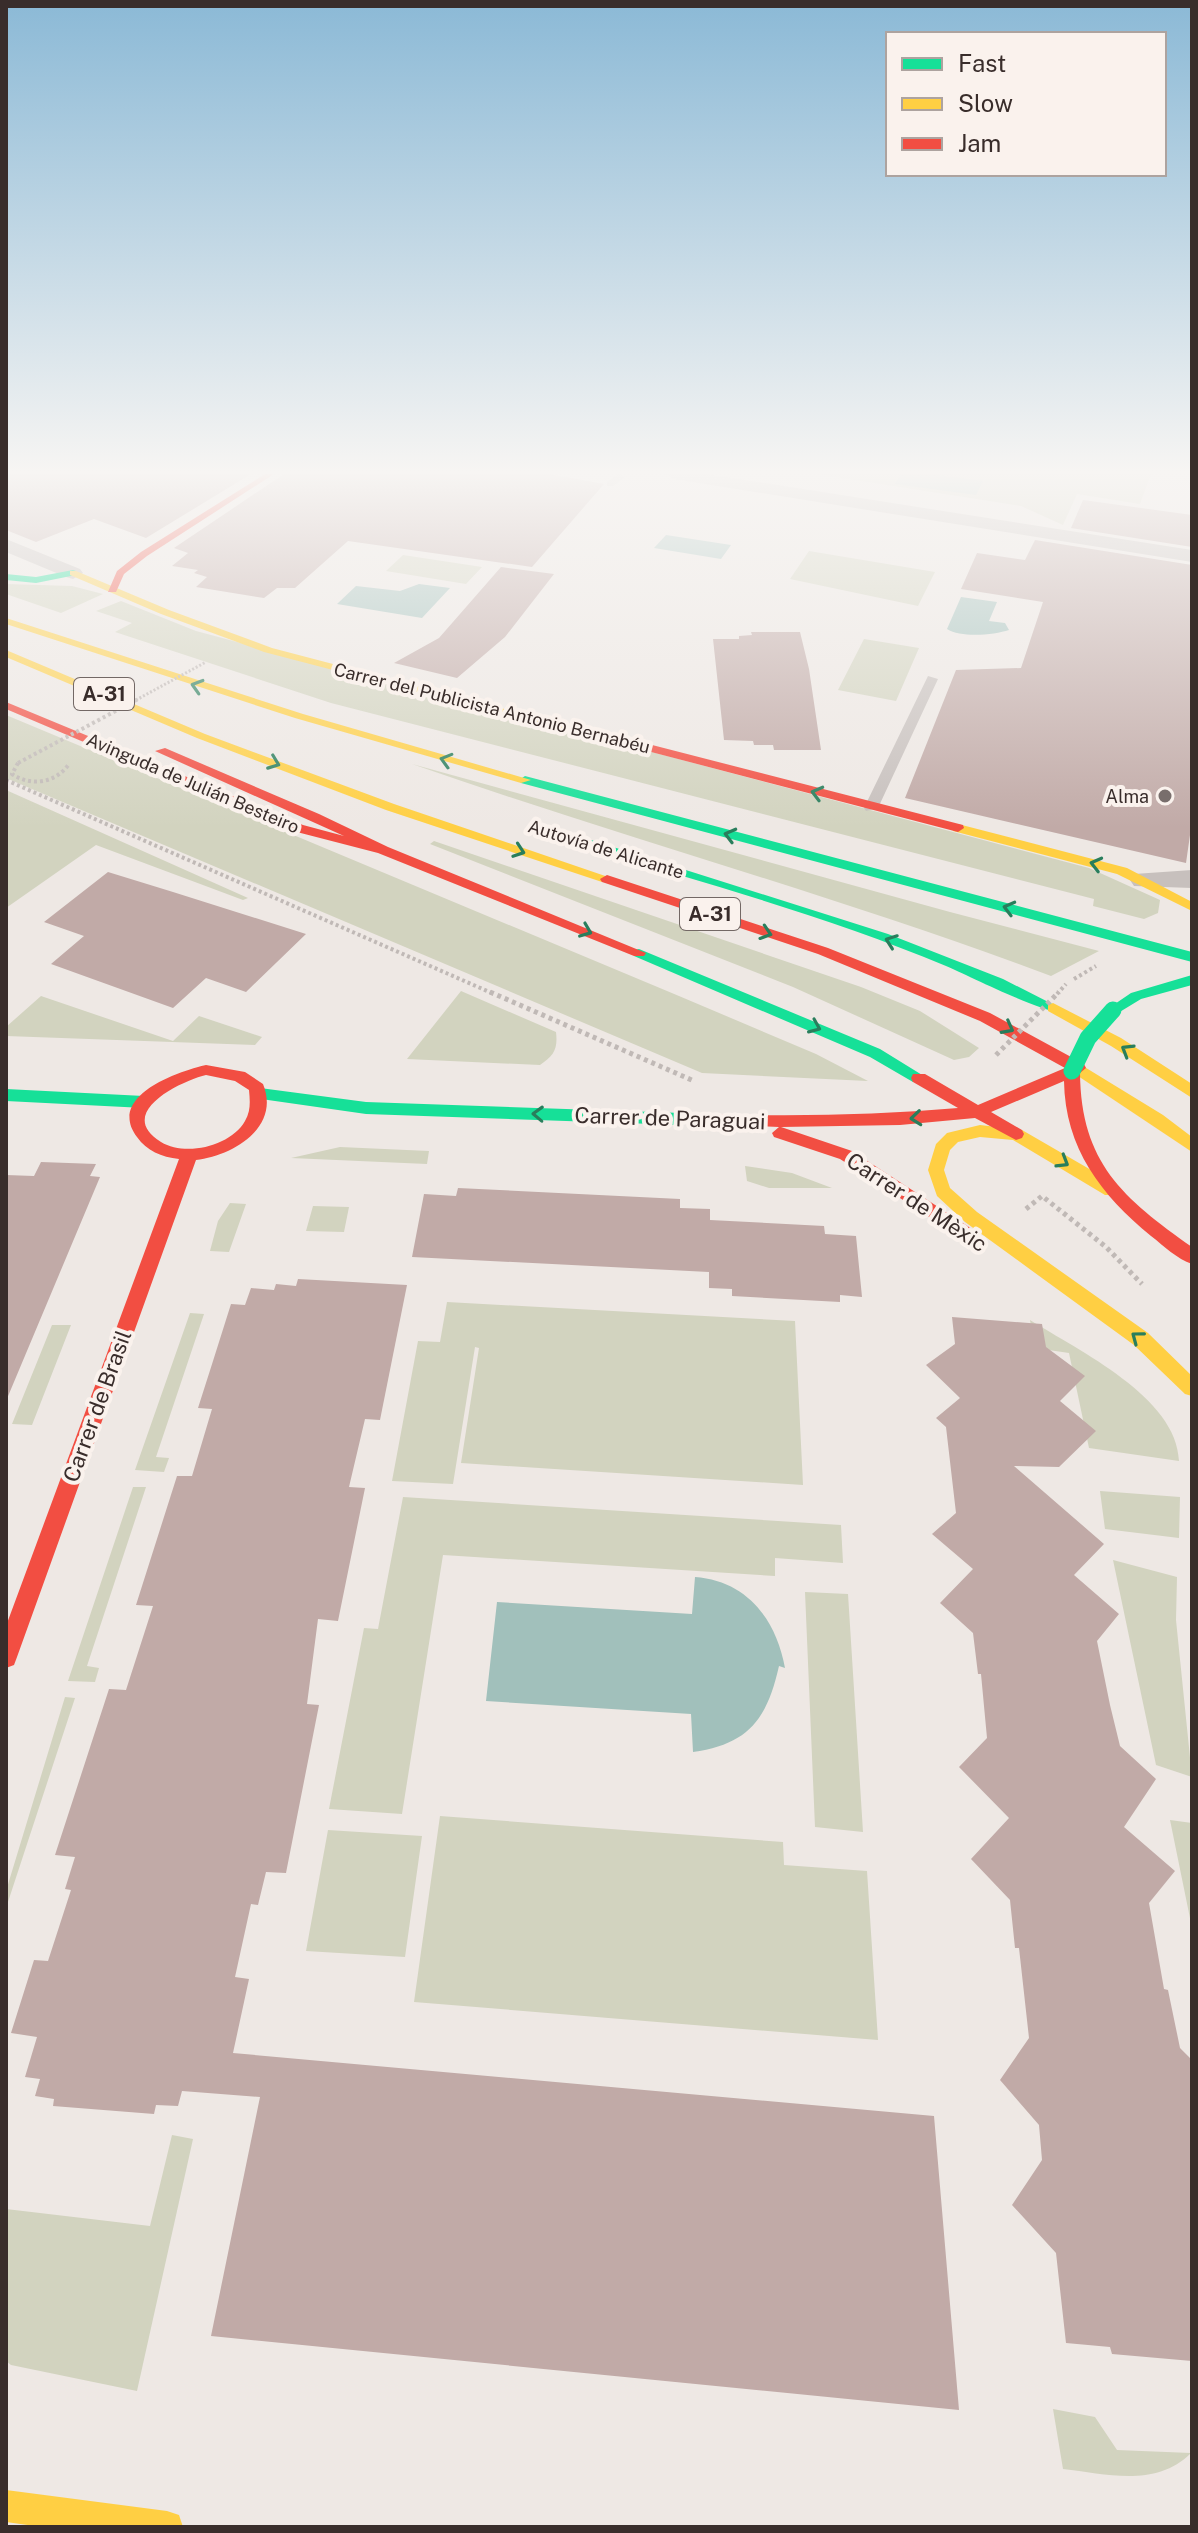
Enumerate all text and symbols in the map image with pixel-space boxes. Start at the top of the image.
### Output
legend [886,32,1166,176]
text: Fast [958,49,1006,77]
text: Slow [958,89,1013,117]
text: Jam [958,129,1001,157]
street label: Carrer del Publicista Antonio Bernabéu [332,658,652,758]
road number: A-31 [74,678,134,710]
one-way arrow [190,680,204,696]
street label: Avinguda de Julián Besteiro [83,729,303,837]
one-way arrow [440,752,454,769]
one-way arrow [266,754,280,770]
one-way arrow [810,786,824,802]
place label: Alma [1105,786,1149,807]
marker: Alma [1156,787,1174,805]
street label: Autovía de Alicante [526,815,686,883]
one-way arrow [723,828,737,845]
one-way arrow [511,842,525,858]
one-way arrow [1090,857,1103,874]
road number: A-31 [680,898,740,930]
one-way arrow [1002,901,1016,918]
one-way arrow [578,921,592,938]
one-way arrow [758,923,772,939]
one-way arrow [885,934,899,950]
one-way arrow [807,1017,821,1033]
one-way arrow [999,1019,1014,1034]
one-way arrow [1121,1044,1136,1060]
street label: Carrer de Paraguai [574,1102,766,1134]
one-way arrow [531,1105,544,1122]
one-way arrow [909,1109,922,1126]
street label: Carrer de Mèxic [842,1147,992,1257]
one-way arrow [1054,1152,1069,1168]
street label: Carrer de Brasil [58,1327,136,1485]
one-way arrow [1131,1332,1145,1346]

